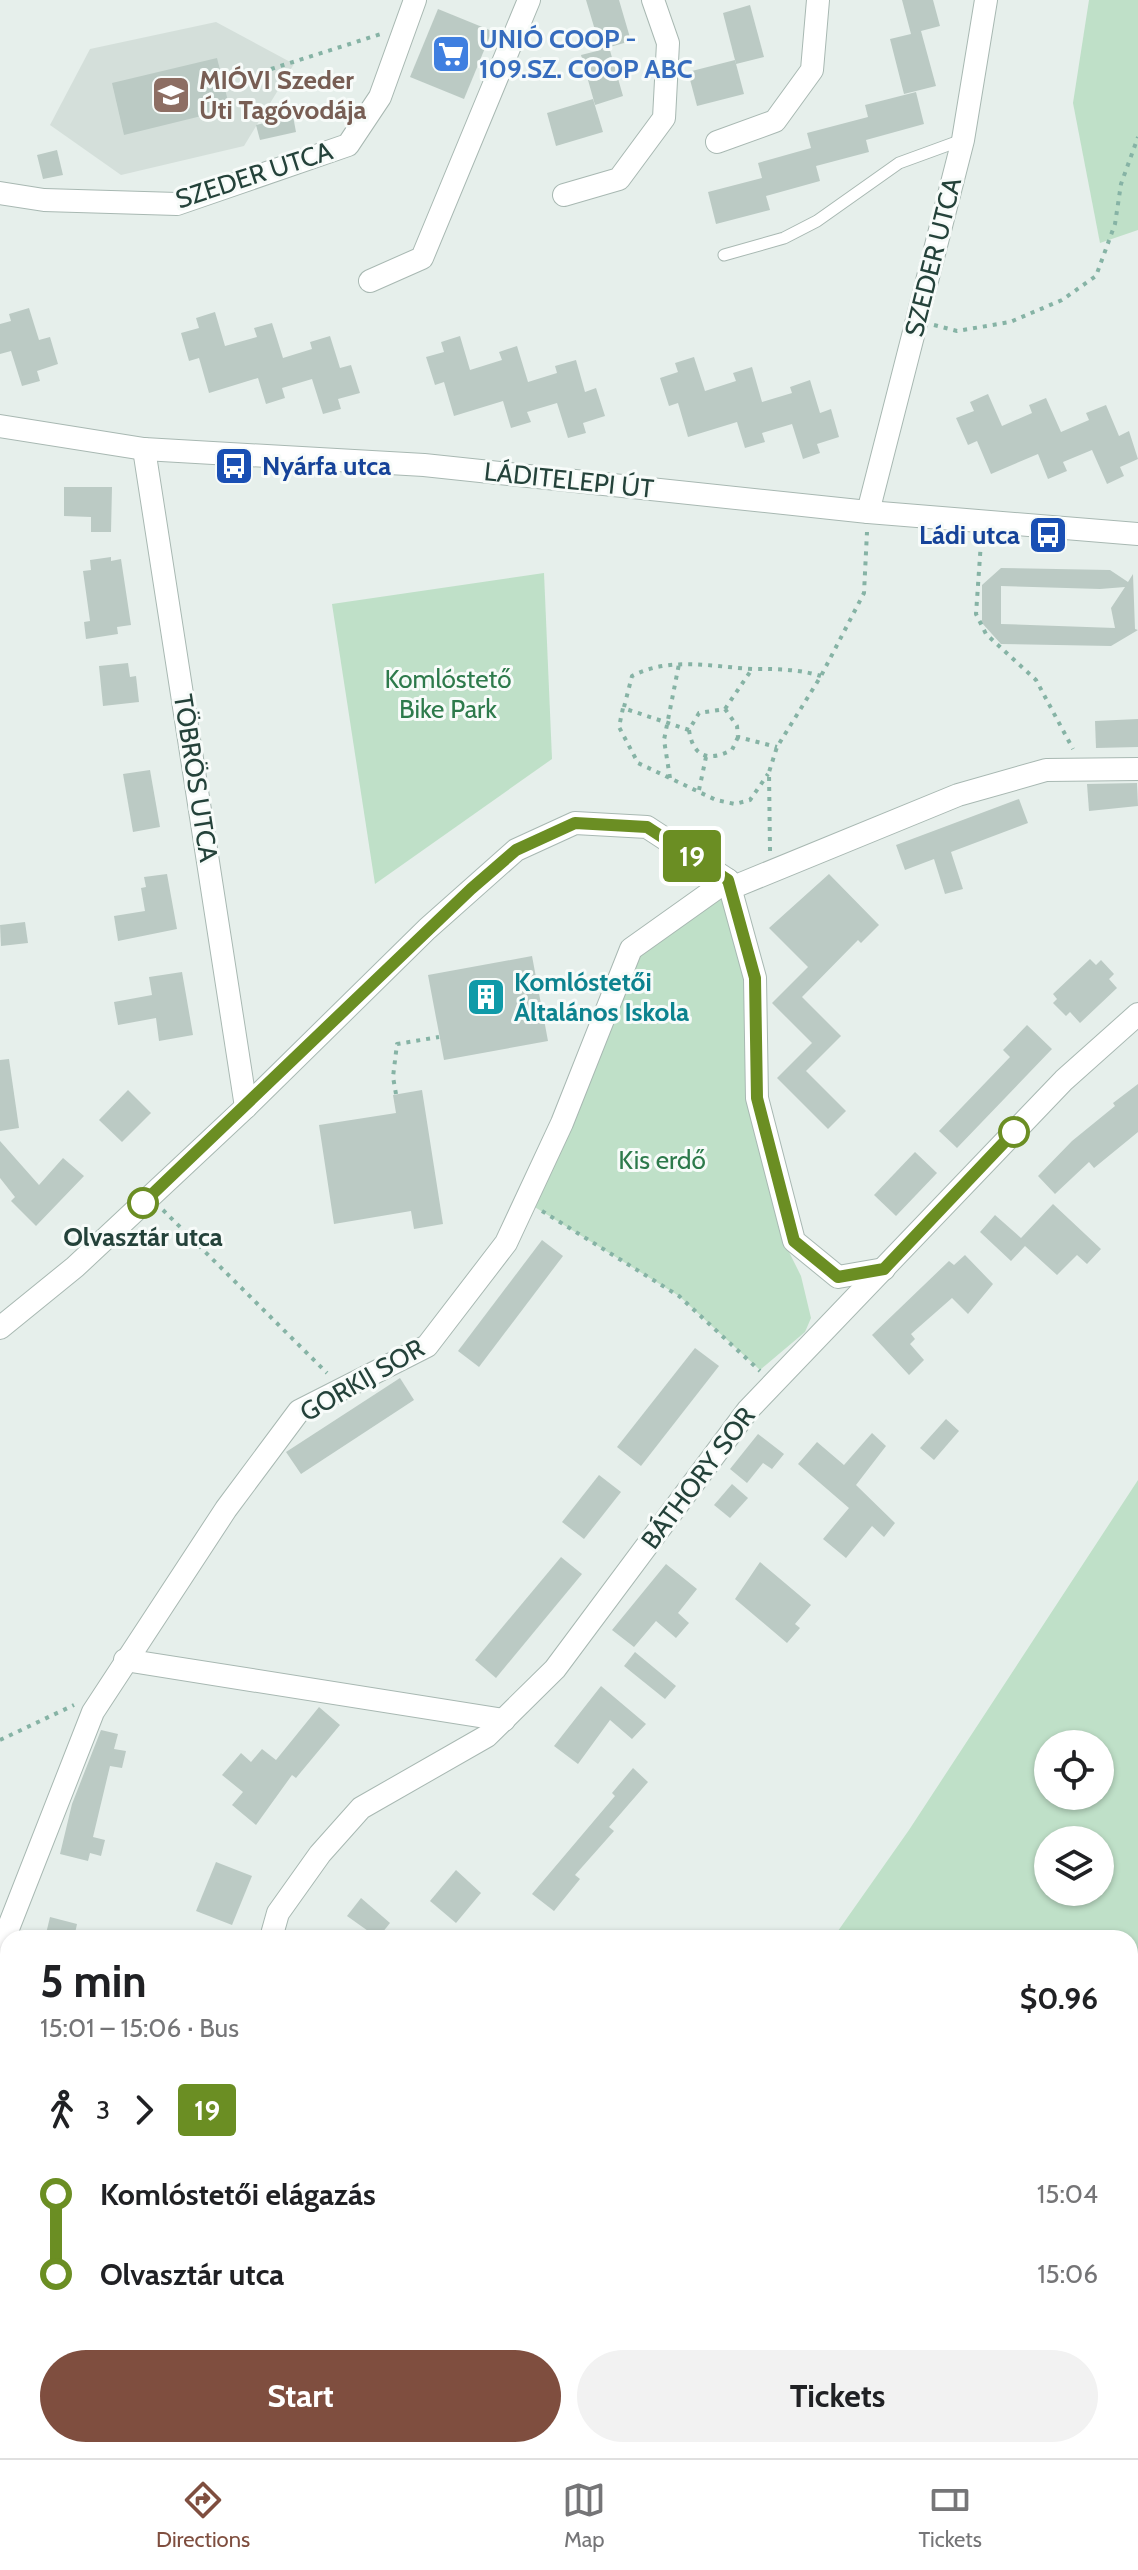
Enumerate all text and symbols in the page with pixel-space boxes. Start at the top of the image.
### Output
place label: UNIÓ COOP - 109.SZ. COOP ABC [479,23,693,85]
supermarket icon: UNIÓ COOP - 109.SZ. COOP ABC [430,33,472,75]
place label: MIÓVI Szeder Úti Tagóvodája [199,64,366,126]
school or university icon: MIÓVI Szeder Úti Tagóvodája [150,74,192,116]
street label: SZEDER UTCA [172,135,336,215]
street label: SZEDER UTCA [898,174,968,340]
bus stop icon: Nyárfa utca [213,445,255,487]
place label: Nyárfa utca [262,450,391,482]
street label: LÁDITELEPI ÚT [483,455,655,505]
bus stop icon: Ládi utca [1027,514,1069,556]
place label: Ládi utca [919,519,1020,551]
park label: Komlóstető Bike Park [384,663,512,725]
street label: TÖBRÖS UTCA [167,692,225,864]
line badge: 19 [656,830,728,882]
text: 19 [679,839,705,873]
place label: Komlóstetői Általános Iskola [514,966,689,1028]
building icon: Komlóstetői Általános Iskola [465,976,507,1018]
unlabelled marker [999,1117,1029,1147]
park label: Kis erdő [618,1144,706,1176]
marker: Olvasztár utca [128,1188,158,1218]
place label: Olvasztár utca [63,1221,223,1253]
street label: GORKIJ SOR [294,1332,430,1428]
street label: BÁTHORY SOR [634,1401,762,1555]
map controls [1034,1730,1114,1906]
button: locate [1034,1730,1114,1810]
button: layers [1034,1826,1114,1906]
text: 5 min [40,1955,147,2008]
text: $0.96 [1020,1980,1098,2017]
text: 15:01 – 15:06 · Bus [40,2012,239,2044]
icon: walk [40,2088,84,2132]
icon: forward [122,2088,166,2132]
text: 19 [194,2093,220,2127]
text: 3 [96,2094,110,2126]
text: Komlóstetői elágazás [100,2176,376,2213]
text: 15:04 [1037,2178,1098,2210]
text: Olvasztár utca [100,2256,284,2293]
text: 15:06 [1037,2258,1098,2290]
button: Start [40,2350,561,2442]
button: Tickets [577,2350,1098,2442]
tab: Directions [156,2478,250,2553]
tab: Map [562,2478,606,2553]
tab: Tickets [919,2478,982,2553]

